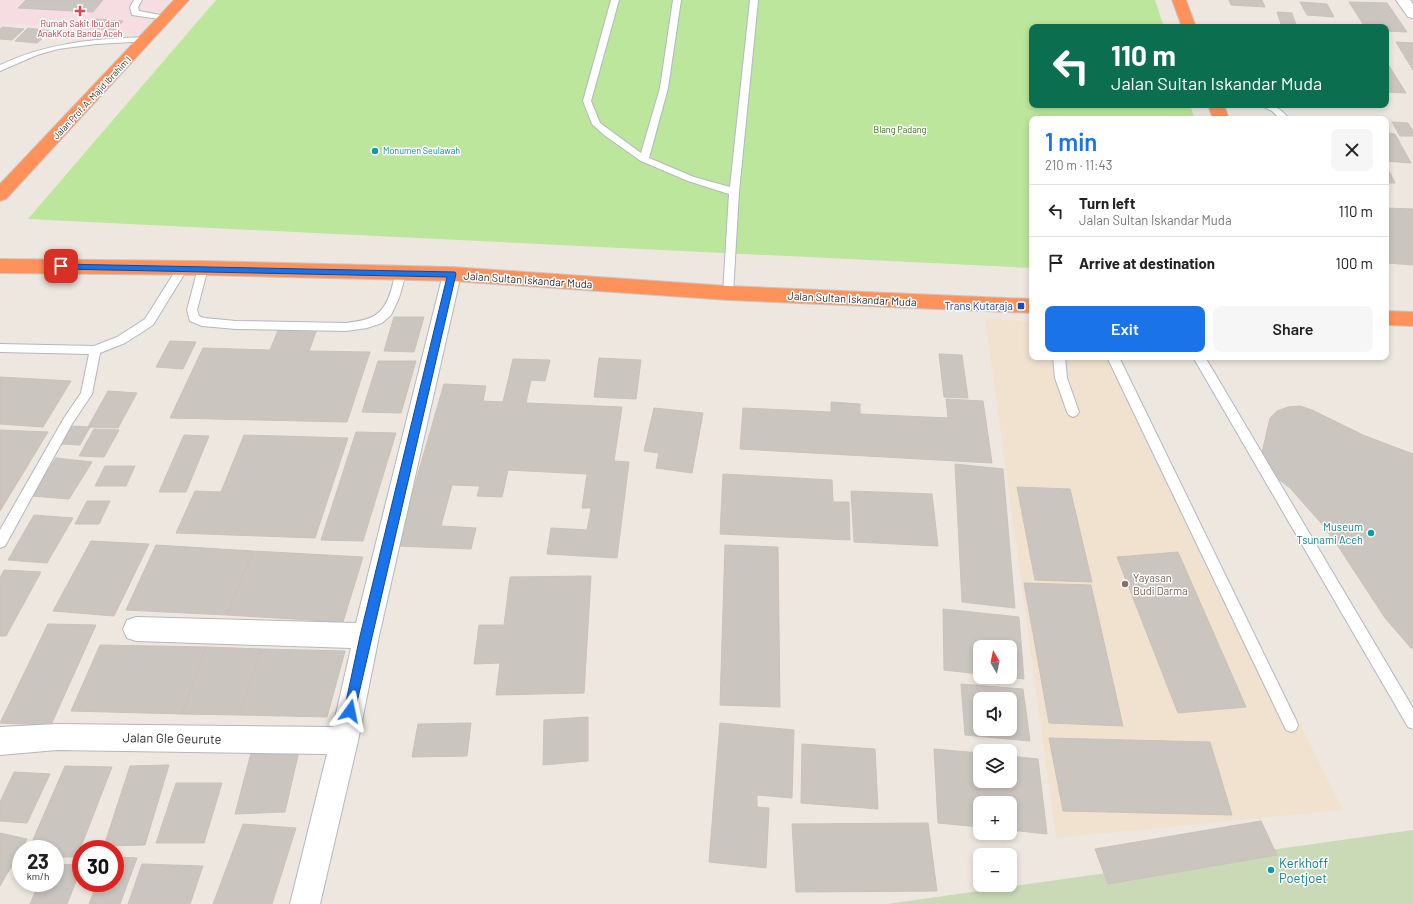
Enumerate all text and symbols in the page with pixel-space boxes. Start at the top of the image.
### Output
marker: Rumah Sakit Ibu dan AnakKota Banda Aceh [74,5,86,17]
place label: Rumah Sakit Ibu dan AnakKota Banda Aceh [37,18,123,39]
text: 110 m [1111,38,1176,72]
icon: left [1045,40,1097,92]
street label: Jalan Prof. A. Majid Ibrahim I [50,54,133,141]
text: Jalan Sultan Iskandar Muda [1111,72,1322,94]
park label: Blang Padang [874,124,927,135]
text: 1 min [1045,127,1097,156]
button: close [1331,129,1373,171]
place label: Monumen Seulawah [383,145,460,156]
marker: Monumen Seulawah [370,146,380,156]
text: 210 m · 11:43 [1045,157,1112,173]
text: Turn left [1079,194,1135,212]
icon: left [1045,200,1067,222]
text: 110 m [1339,202,1373,220]
text: Jalan Sultan Iskandar Muda [1079,212,1232,228]
pin [44,249,78,283]
icon: arrive [1045,252,1067,274]
text: Arrive at destination [1079,254,1215,272]
text: 100 m [1335,254,1373,272]
icon: arrive [50,255,72,277]
street label: Jalan Sultan Iskandar Muda [463,269,593,290]
street label: Jalan Sultan Iskandar Muda [787,289,917,308]
place label: Trans Kutaraja [944,299,1013,312]
marker: Trans Kutaraja [1016,301,1026,311]
button: Exit [1045,306,1205,352]
button: Share [1213,306,1373,352]
place label: Museum Tsunami Aceh [1296,520,1363,546]
marker: Museum Tsunami Aceh [1366,528,1376,538]
place label: Yayasan Budi Darma [1133,571,1188,597]
marker: Yayasan Budi Darma [1120,579,1130,589]
north arrow [973,640,1017,684]
map controls [973,640,1017,892]
position arrow [329,690,371,732]
button: sound [973,692,1017,736]
street label: Jalan Gle Geurute [122,729,222,747]
button: layers [973,744,1017,788]
button: + [973,796,1017,840]
speed limit sign: 30 [72,840,124,892]
button: − [973,848,1017,892]
text: 23 [27,849,49,873]
place label: Kerkhoff Poetjoet [1279,855,1328,886]
marker: Kerkhoff Poetjoet [1266,865,1276,875]
text: km/h [27,870,49,882]

